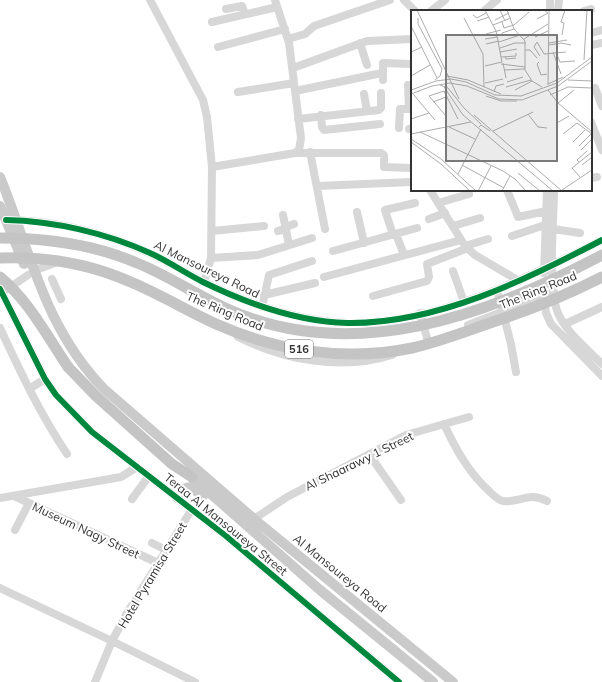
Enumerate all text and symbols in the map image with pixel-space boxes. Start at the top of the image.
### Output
inset map [411,10,592,191]
street label: Al Mansoureya Road [152,237,262,301]
street label: The Ring Road [497,268,579,312]
street label: The Ring Road [184,288,266,334]
road number: 516 [285,340,313,358]
street label: Al Shaarawy 1 Street [302,428,416,494]
street label: Teraa Al Mansoureya Street [161,470,291,578]
street label: Museum Nagy Street [30,499,142,561]
street label: Hotel Pyramisa Street [114,519,190,631]
street label: Al Mansoureya Road [290,531,390,615]

